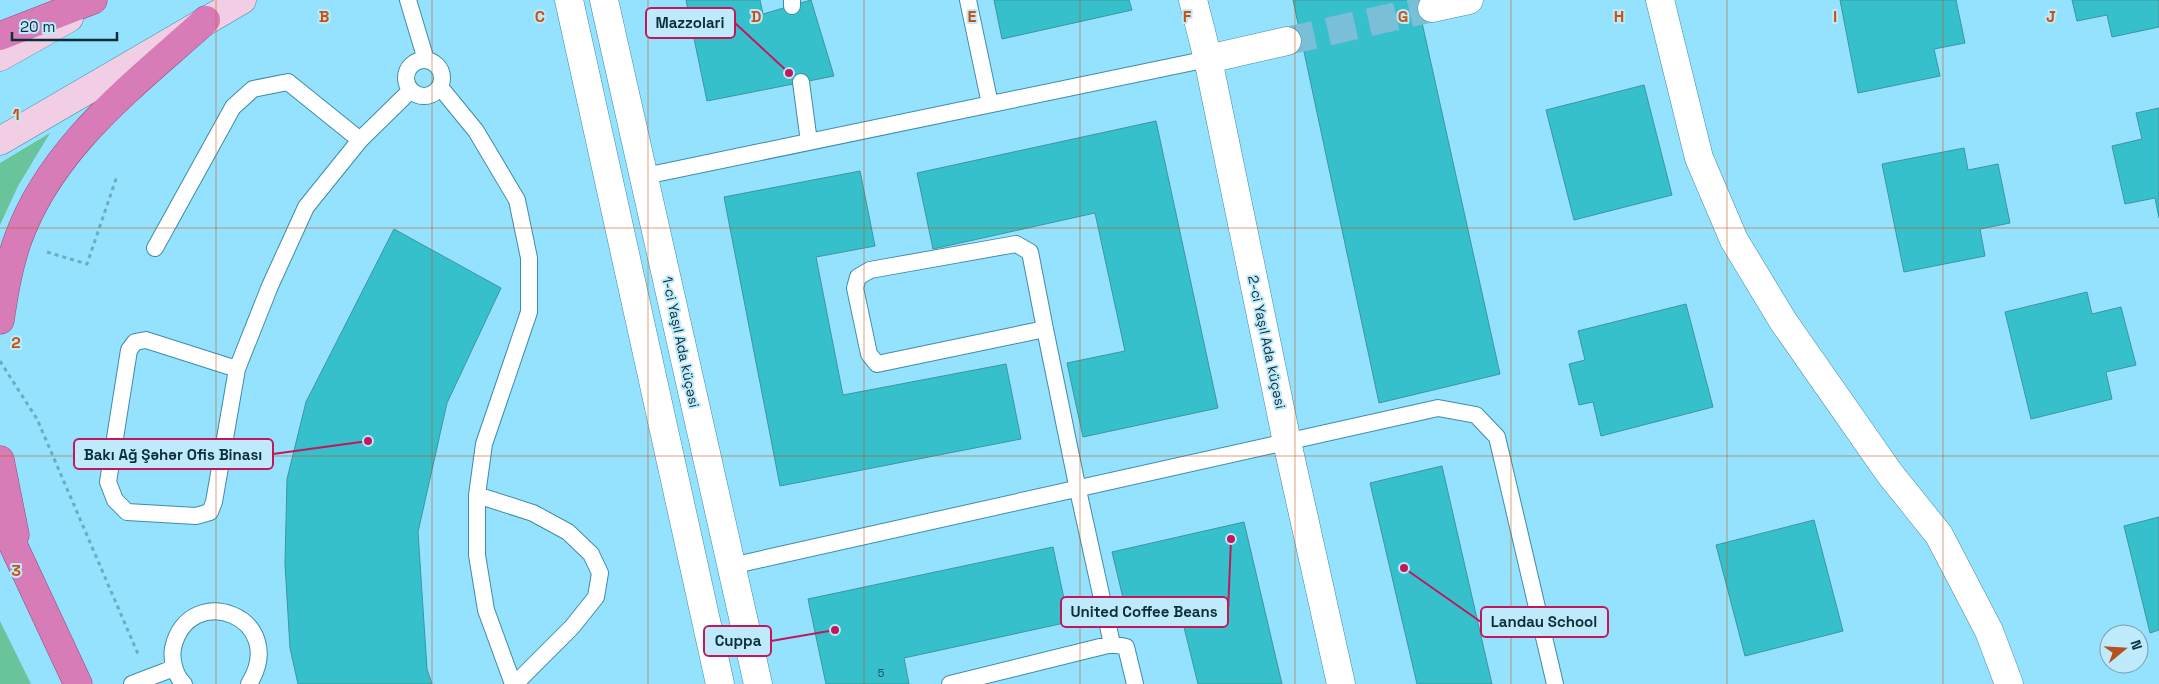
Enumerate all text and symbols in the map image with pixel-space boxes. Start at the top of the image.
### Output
text: B [319,6,329,27]
text: C [535,6,545,27]
text: D [751,6,761,27]
text: E [968,6,977,27]
text: F [1183,6,1192,27]
text: G [1398,6,1408,27]
text: H [1614,6,1624,27]
text: I [1833,6,1837,27]
text: J [2046,6,2056,27]
callout: Mazzolari [646,8,735,38]
scale bar [12,10,118,42]
text: Mazzolari [655,13,725,32]
text: 20 m [20,17,55,36]
text: 1 [12,104,20,125]
street label: 2-ci Yaşıl Ada küçəsi [1244,274,1290,410]
street label: 1-ci Yaşıl Ada küçəsi [658,275,704,409]
text: 2 [11,332,21,353]
callout: Bakı Ağ Şəhər Ofis Binası [74,439,273,469]
text: Bakı Ağ Şəhər Ofis Binası [84,445,262,464]
text: 3 [11,560,21,581]
callout: United Coffee Beans [1061,597,1228,627]
text: United Coffee Beans [1070,602,1218,621]
callout: Landau School [1481,607,1608,637]
text: Landau School [1491,612,1597,631]
north arrow [2099,624,2149,674]
callout: Cuppa [704,626,771,656]
text: Cuppa [715,631,762,650]
text: N [2126,638,2146,652]
house number: 5 [878,666,885,680]

